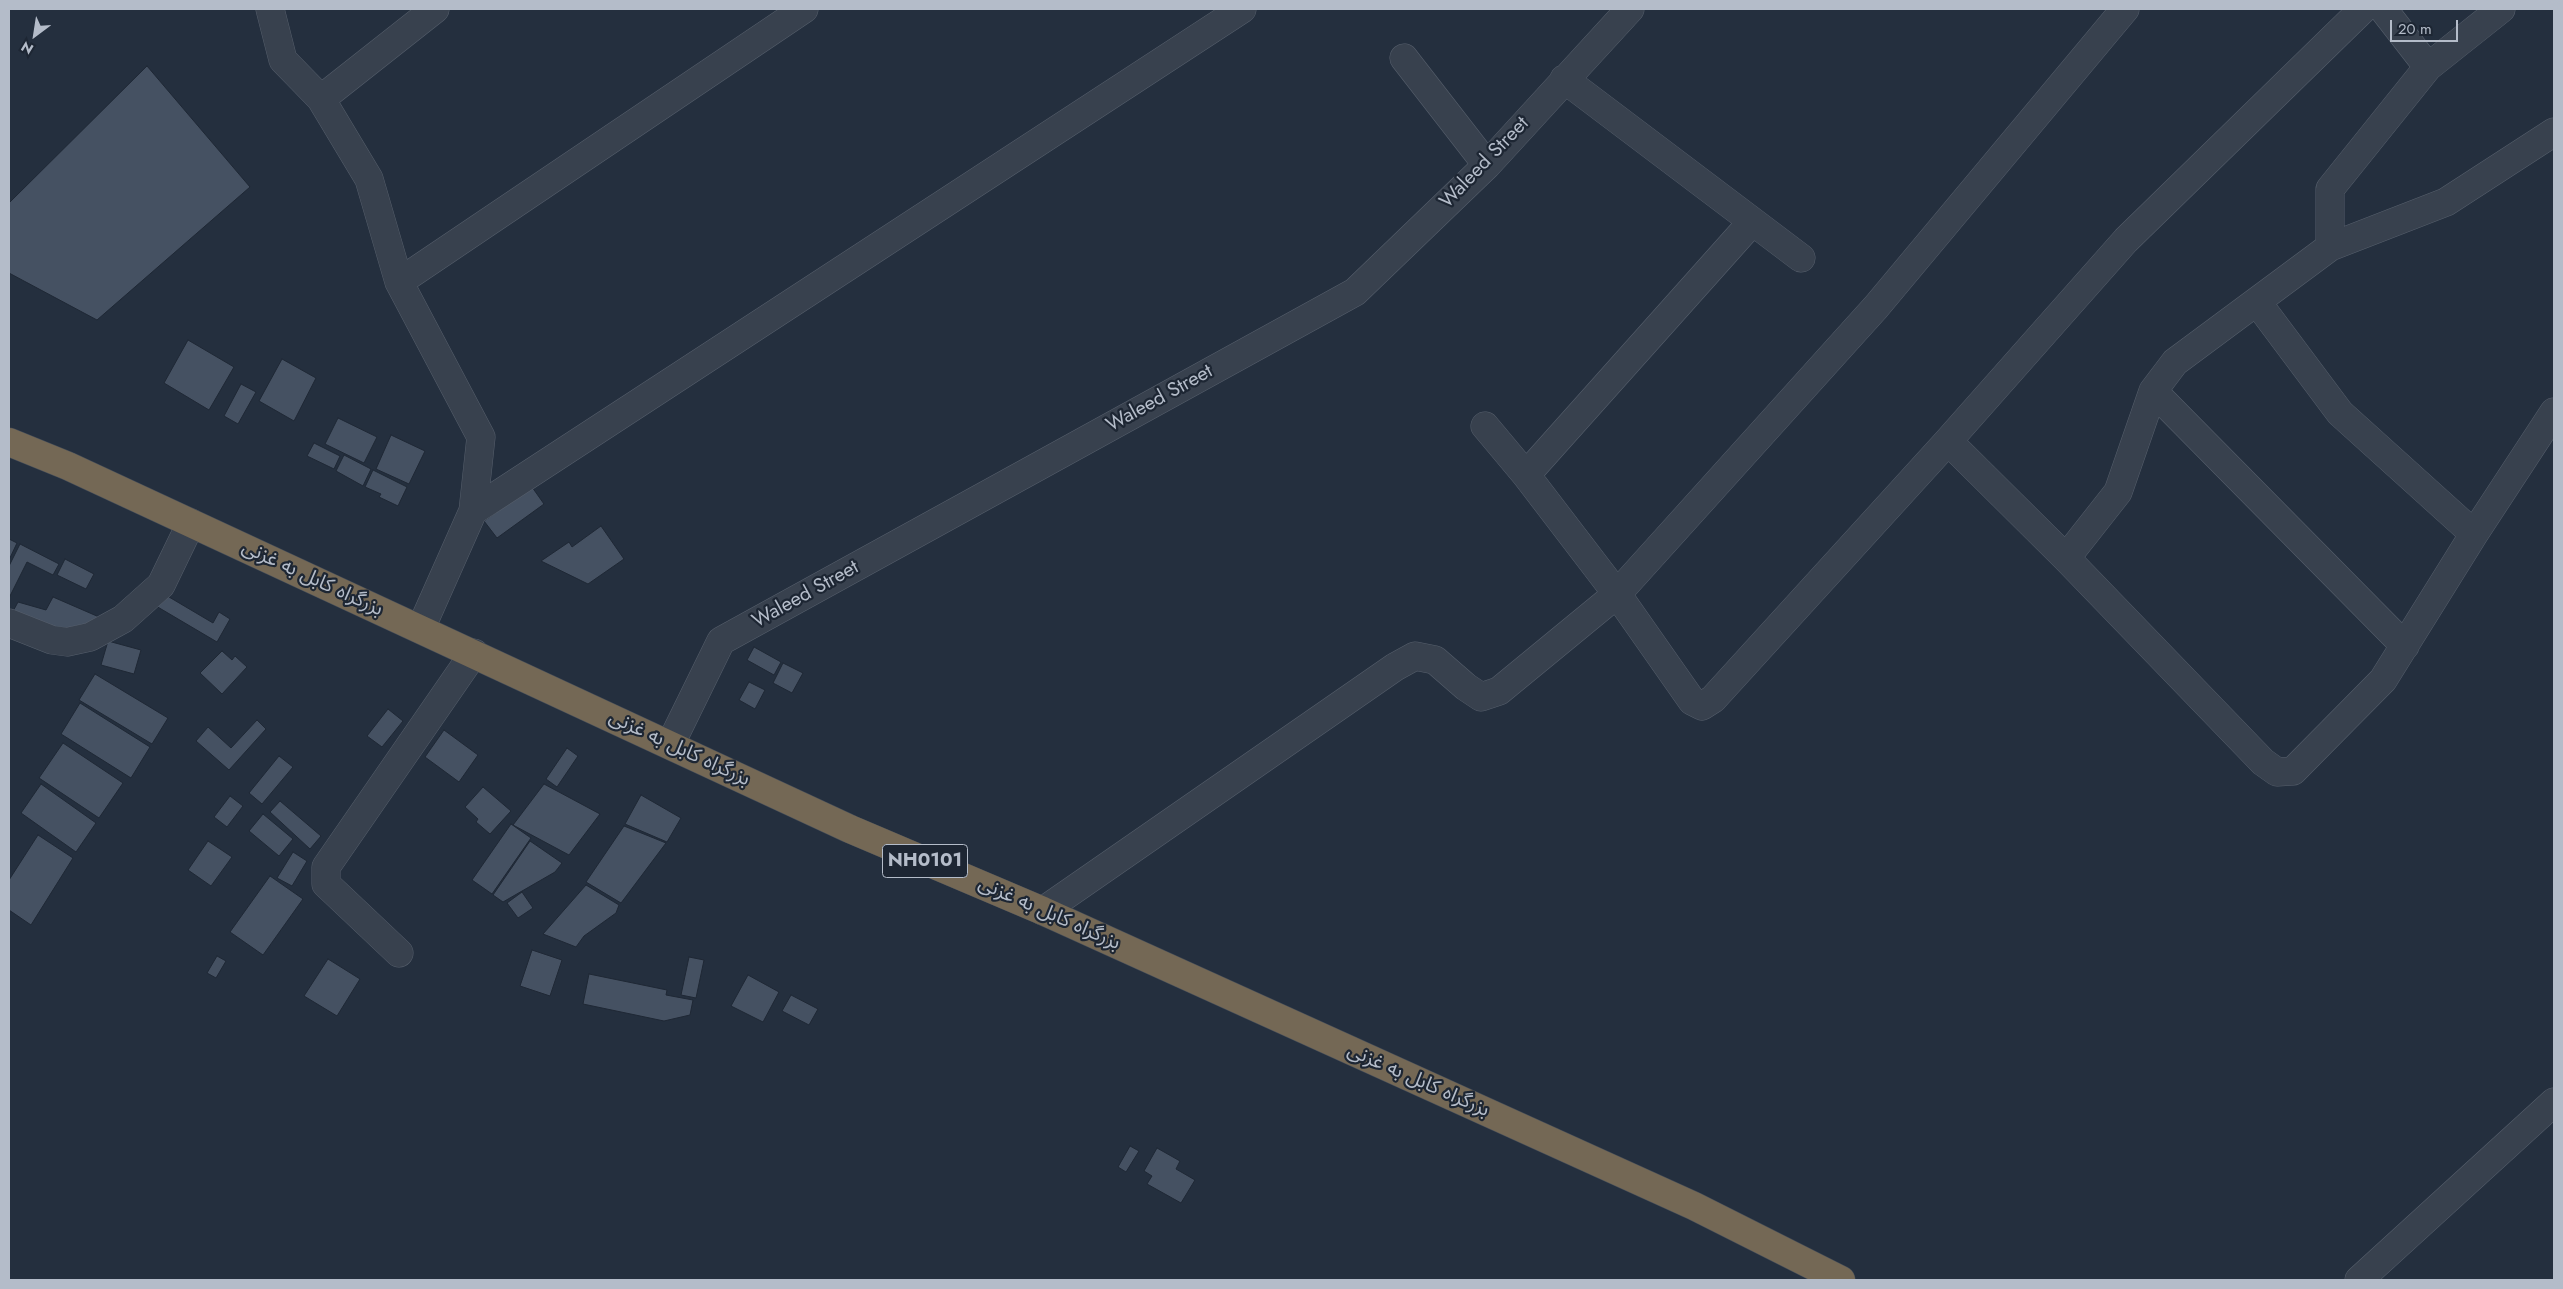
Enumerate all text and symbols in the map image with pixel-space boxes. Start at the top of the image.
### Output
north arrow [10,10,60,60]
scale bar [2393,10,2460,42]
text: 20 m [2398,18,2432,40]
text: N [17,36,37,59]
street label: Waleed Street [1435,112,1535,214]
street label: Waleed Street [1103,360,1217,438]
street label: بزرگراه کابل به غزنی [238,536,386,622]
street label: Waleed Street [749,556,863,634]
street label: بزرگراه کابل به غزنی [605,706,753,792]
road number: NH0101 [882,844,968,878]
street label: بزرگراه کابل به غزنی [974,872,1124,956]
street label: بزرگراه کابل به غزنی [1343,1039,1493,1123]

